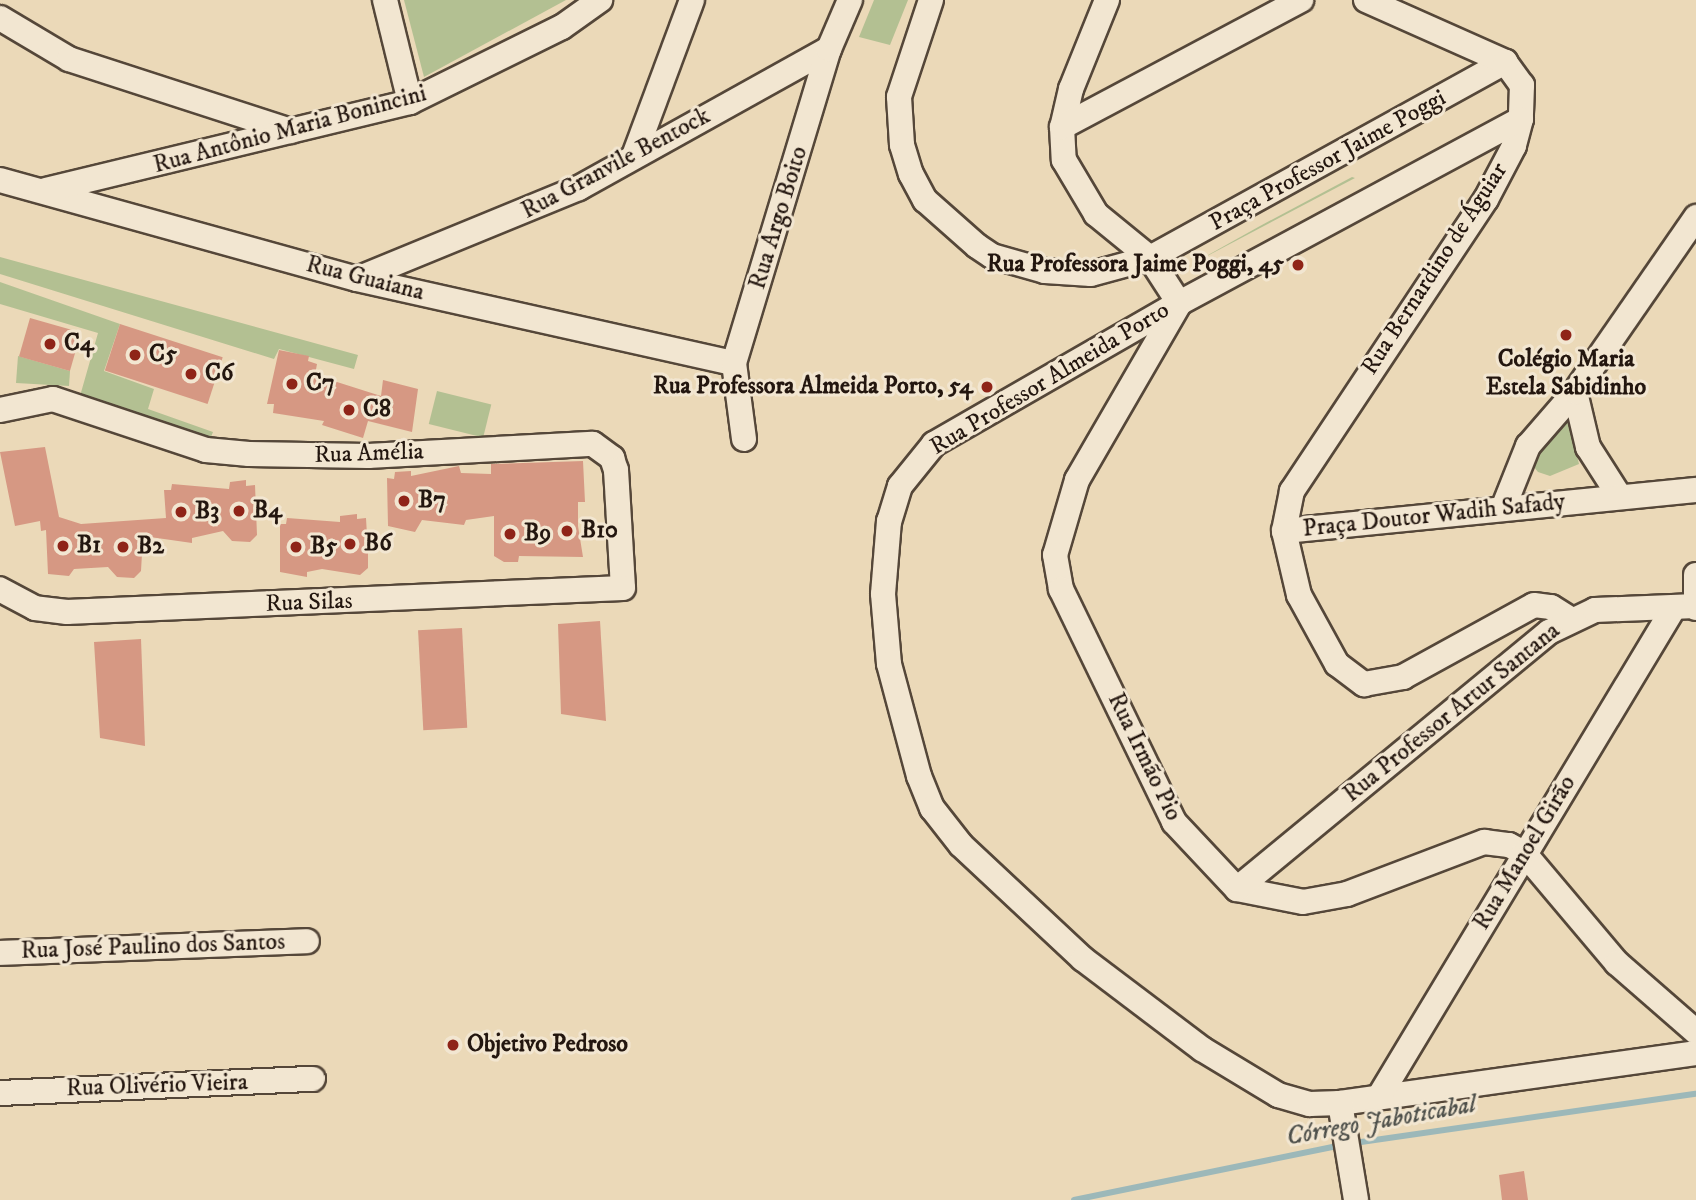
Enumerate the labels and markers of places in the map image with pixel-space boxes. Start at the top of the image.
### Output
place label: Rua Professora Jaime Poggi, 45 [987,251,1284,279]
marker: Rua Professora Jaime Poggi, 45 [1290,257,1306,273]
marker: Colégio Maria Estela Sabidinho [1558,327,1574,343]
place label: C4 [64,330,94,358]
marker: C4 [42,336,58,352]
place label: C5 [149,341,177,369]
place label: Colégio Maria Estela Sabidinho [1486,346,1646,402]
marker: C5 [127,347,143,363]
place label: C6 [205,360,233,388]
marker: C6 [183,366,199,382]
place label: C7 [306,370,335,398]
place label: Rua Professora Almeida Porto, 54 [653,373,973,401]
marker: C7 [284,376,300,392]
marker: Rua Professora Almeida Porto, 54 [979,379,995,395]
place label: C8 [363,396,391,424]
marker: C8 [341,402,357,418]
place label: B7 [418,487,446,515]
marker: B7 [396,493,412,509]
place label: B4 [253,497,282,525]
place label: B3 [195,498,219,526]
marker: B4 [231,503,247,519]
marker: B3 [173,504,189,520]
place label: B10 [581,517,618,545]
place label: B9 [524,520,551,548]
marker: B10 [559,523,575,539]
marker: B9 [502,526,518,542]
place label: B6 [364,530,392,558]
place label: B1 [77,532,101,560]
place label: B2 [137,533,164,561]
place label: B5 [310,533,337,561]
marker: B6 [342,536,358,552]
marker: B1 [55,538,71,554]
marker: B2 [115,539,131,555]
marker: B5 [288,539,304,555]
place label: Objetivo Pedroso [467,1031,628,1059]
marker: Objetivo Pedroso [445,1037,461,1053]

